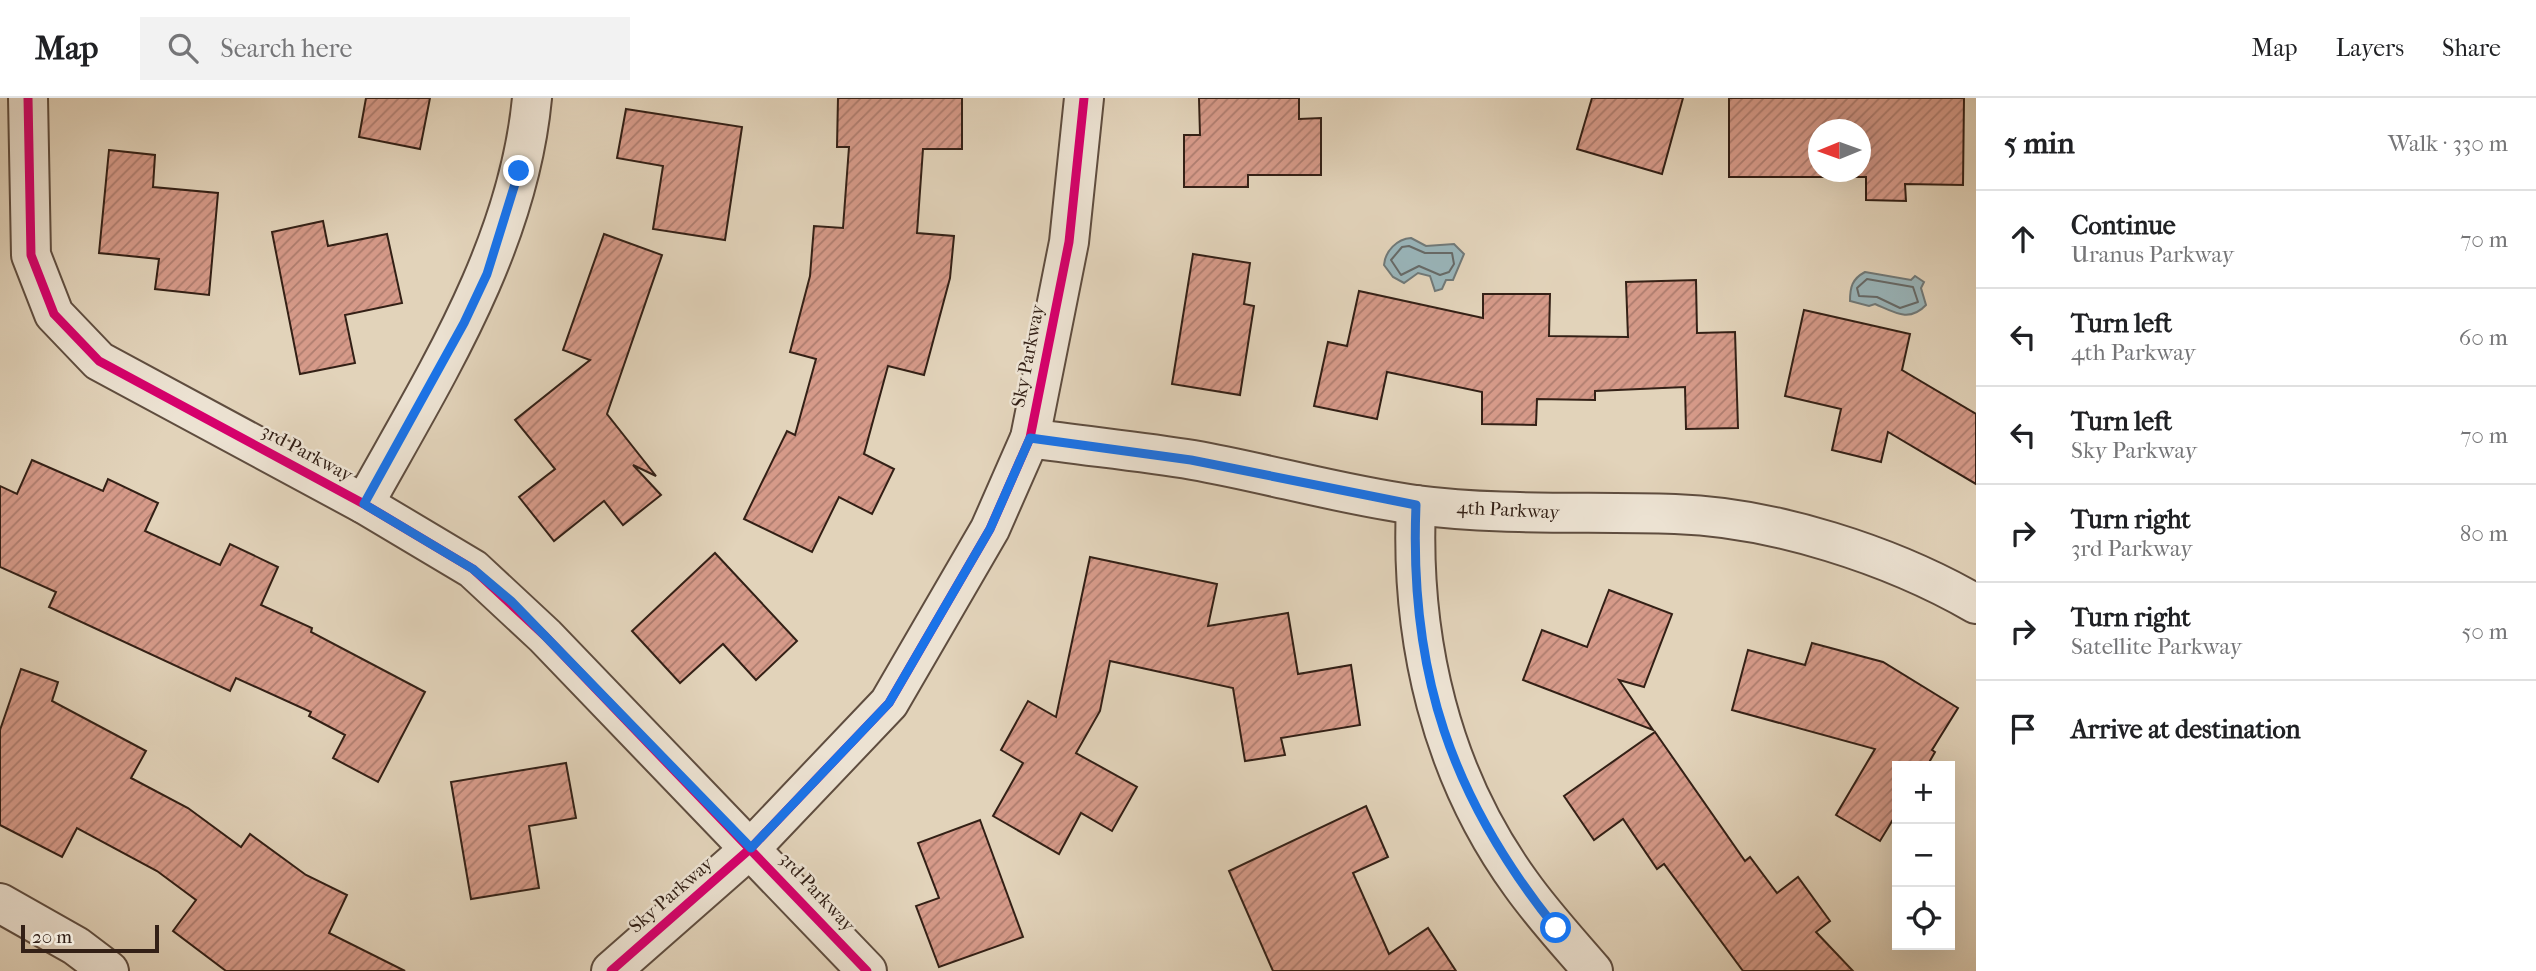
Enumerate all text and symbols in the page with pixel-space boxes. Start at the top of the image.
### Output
search box [140,17,630,80]
text: Map [35,29,98,68]
icon: search [164,29,202,67]
text: Search here [220,33,352,64]
text: Map [2252,34,2298,62]
text: Layers [2336,34,2404,62]
text: Share [2442,34,2501,62]
north arrow [1808,119,1871,182]
text: 5 min [2004,126,2075,161]
text: Walk · 330 m [2388,130,2508,157]
route end [503,155,534,186]
text: Continue [2071,210,2176,241]
icon: ahead [2004,220,2042,258]
text: 70 m [2460,226,2508,253]
text: Uranus Parkway [2071,241,2234,268]
street label: Sky Parkway [1007,302,1049,409]
text: Turn left [2071,308,2172,339]
icon: left [2004,318,2042,356]
text: 60 m [2459,324,2508,351]
text: 4th Parkway [2071,339,2196,366]
text: Turn left [2071,406,2172,437]
icon: left [2004,416,2042,454]
street label: 3rd Parkway [258,420,357,487]
text: 70 m [2460,422,2508,449]
text: Sky Parkway [2071,437,2197,464]
street label: 4th Parkway [1456,496,1561,524]
text: Turn right [2071,504,2191,535]
icon: right [2004,514,2042,552]
text: 80 m [2460,520,2508,547]
text: 3rd Parkway [2071,535,2193,562]
text: Turn right [2071,602,2191,633]
icon: right [2004,612,2042,650]
text: 50 m [2461,618,2508,645]
text: Satellite Parkway [2071,633,2242,660]
icon: arrive [2004,710,2042,748]
text: Arrive at destination [2071,714,2301,745]
map controls [1892,761,1955,950]
button: + [1892,761,1955,824]
button: − [1892,824,1955,887]
street label: 3rd Parkway [775,848,860,937]
street label: Sky Parkway [624,852,718,937]
button: locate [1892,887,1955,950]
route start [1540,912,1571,943]
scale bar [21,922,159,954]
text: 20 m [32,926,72,948]

